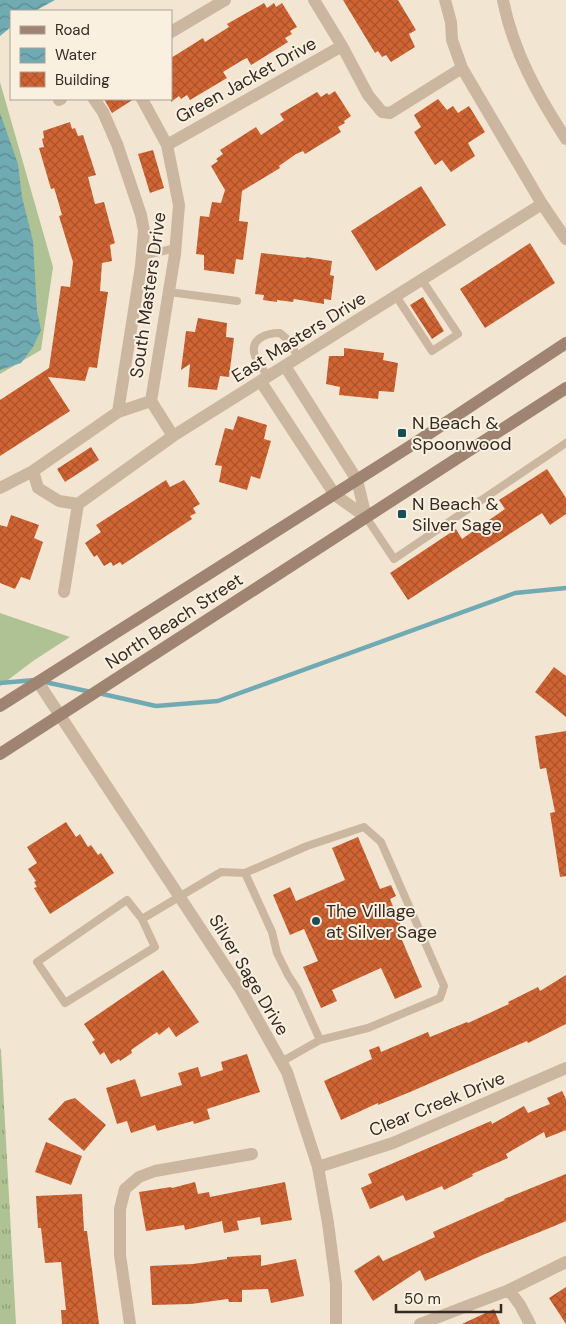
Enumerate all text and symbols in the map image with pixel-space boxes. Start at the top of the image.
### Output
legend [10,10,172,100]
text: Road [55,20,90,40]
street label: Green Jacket Drive [171,31,321,129]
text: Water [55,45,97,65]
text: Building [55,70,110,90]
street label: South Masters Drive [124,210,172,380]
street label: East Masters Drive [227,286,371,388]
place label: N Beach & Spoonwood [412,411,511,456]
marker: N Beach & Spoonwood [396,427,408,439]
place label: N Beach & Silver Sage [412,492,502,537]
marker: N Beach & Silver Sage [396,508,408,520]
street label: North Beach Street [101,568,247,674]
place label: The Village at Silver Sage [326,899,437,944]
street label: Silver Sage Drive [203,910,295,1040]
marker: The Village at Silver Sage [310,915,322,927]
street label: Clear Creek Drive [365,1066,509,1142]
scale bar [396,1282,501,1314]
text: 50 m [404,1289,441,1309]

